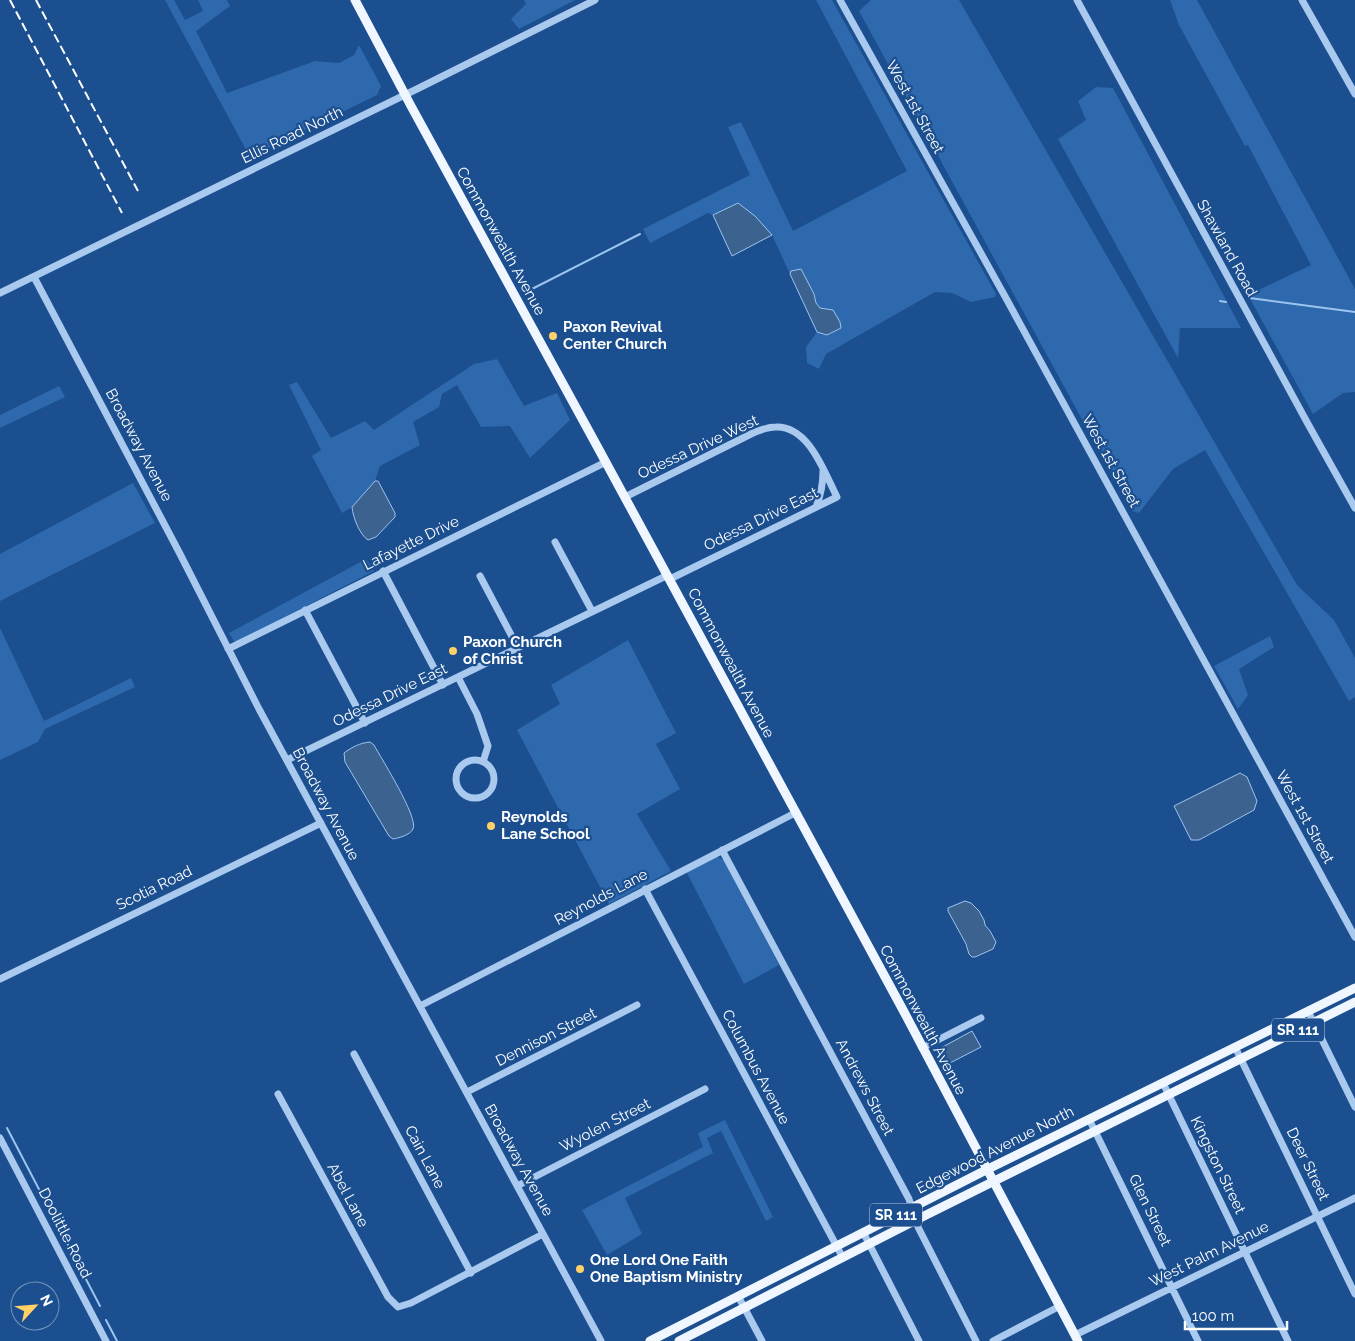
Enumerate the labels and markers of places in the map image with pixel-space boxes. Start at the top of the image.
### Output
place label: Paxon Revival Center Church [563,318,667,353]
marker: Paxon Revival Center Church [547,330,559,342]
place label: Paxon Church of Christ [463,633,562,668]
marker: Paxon Church of Christ [447,645,459,657]
place label: Reynolds Lane School [501,808,590,843]
marker: Reynolds Lane School [485,820,497,832]
place label: One Lord One Faith One Baptism Ministry [590,1251,743,1286]
marker: One Lord One Faith One Baptism Ministry [574,1263,586,1275]

